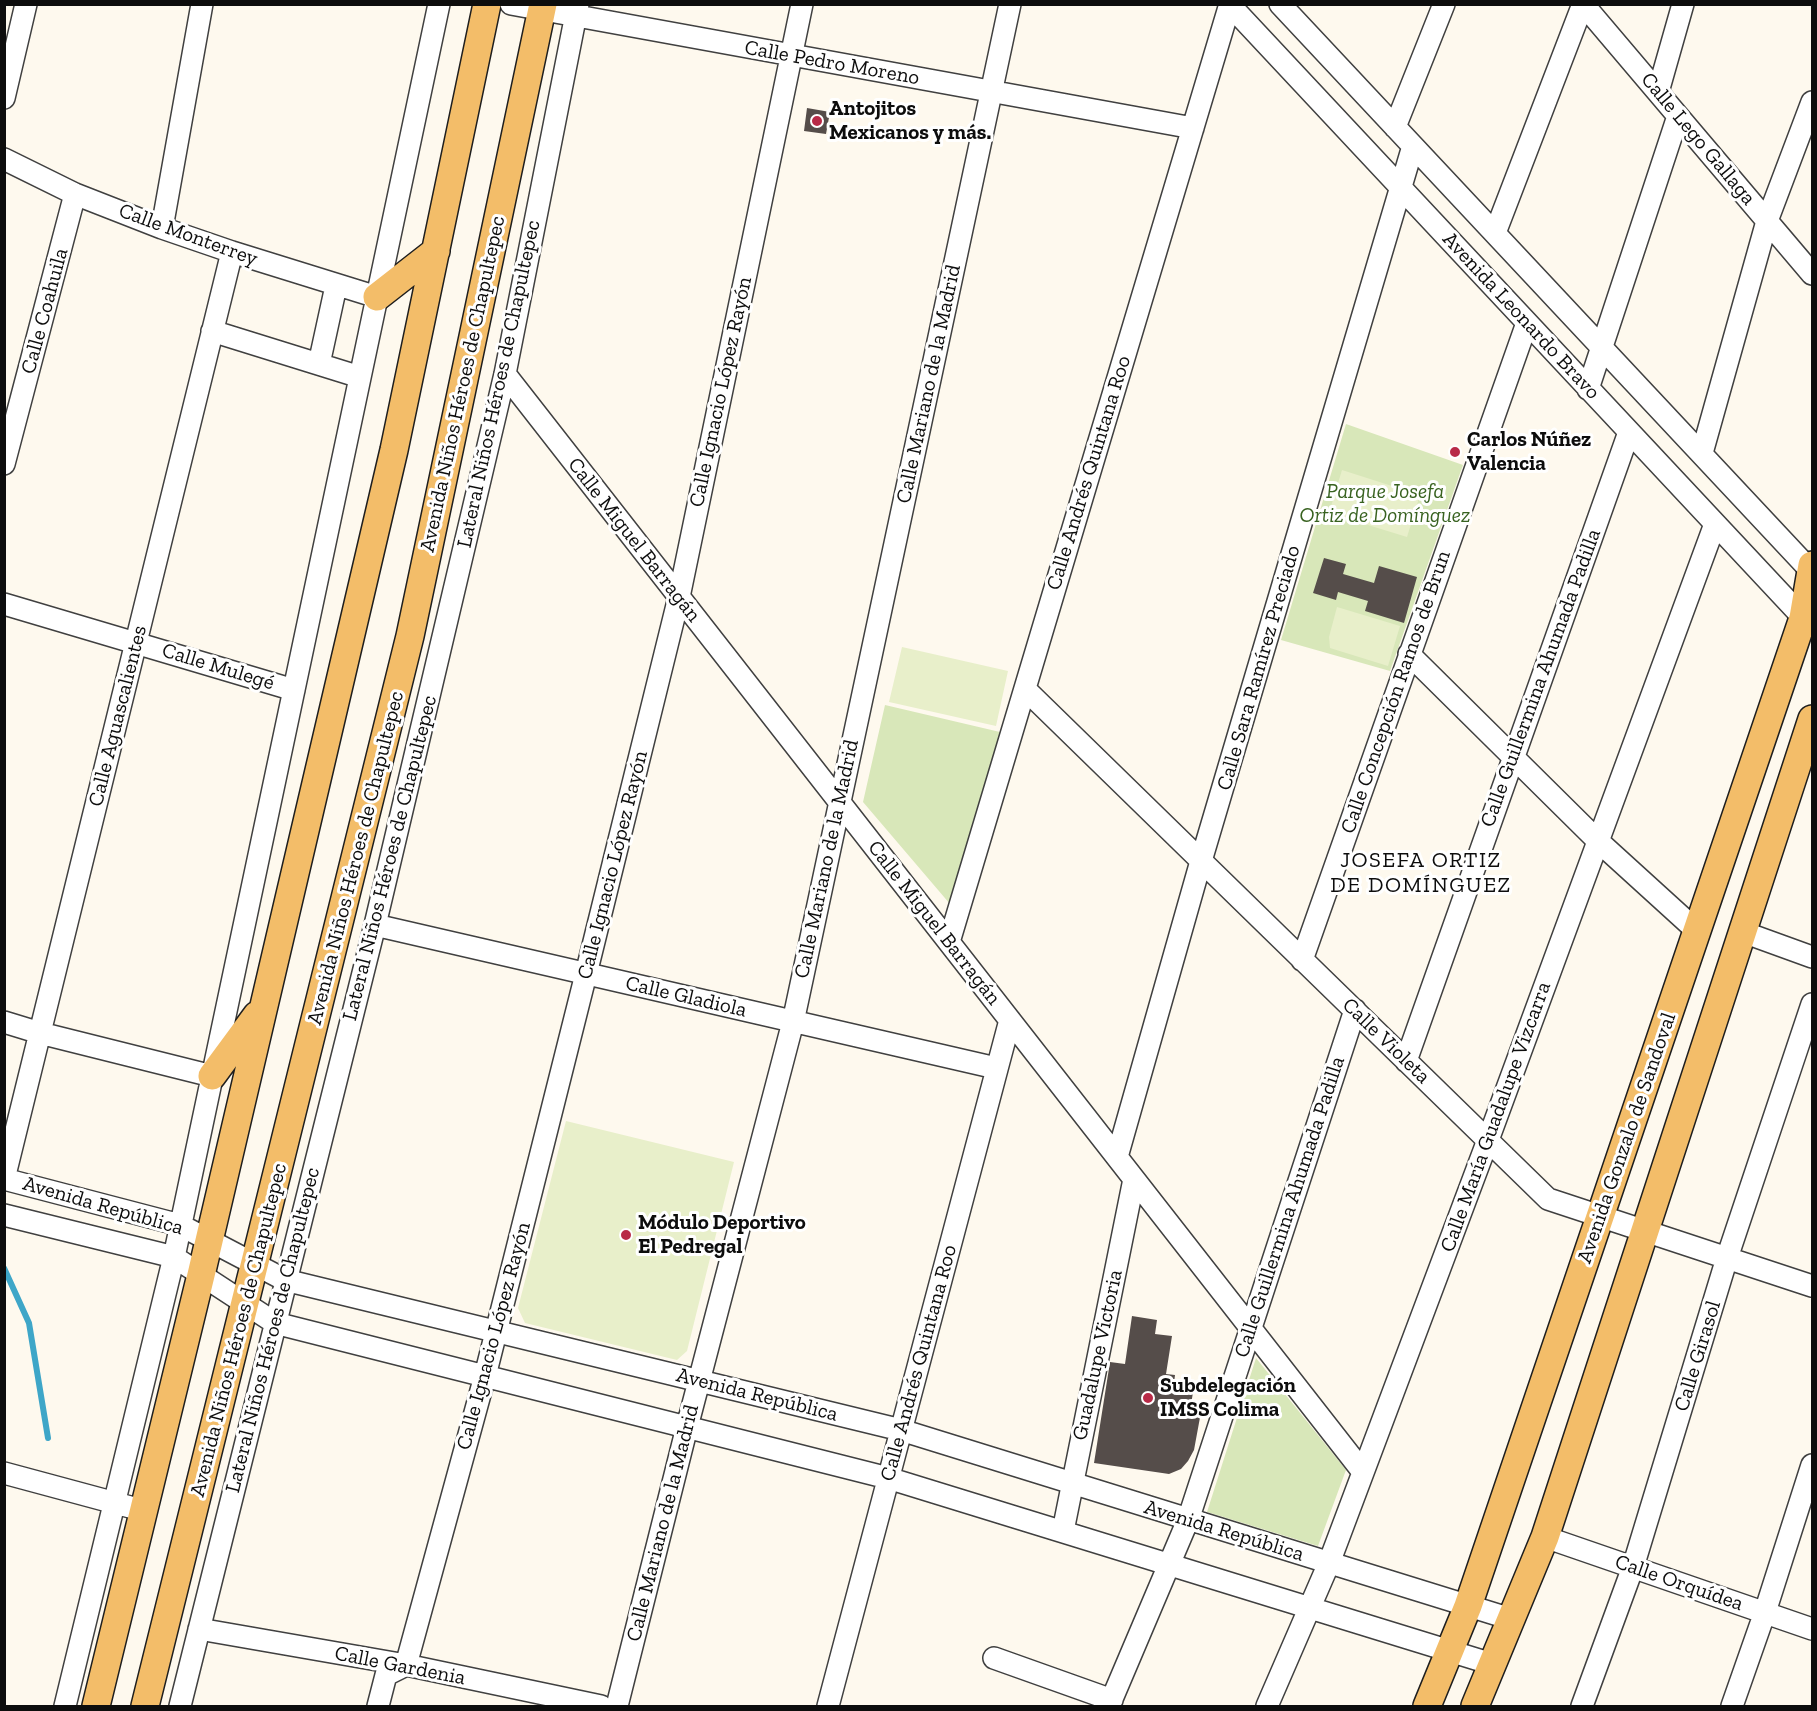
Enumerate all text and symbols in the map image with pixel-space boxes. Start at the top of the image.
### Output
street label: Calle Pedro Moreno [743,35,921,91]
street label: Calle Lego Gallaga [1635,68,1761,210]
place label: Antojitos Mexicanos y más. [829,96,991,146]
marker: Antojitos Mexicanos y más. [810,114,824,128]
street label: Calle Monterrey [115,198,261,272]
street label: Avenida Niños Héroes de Chapultepec [415,214,511,554]
street label: Lateral Niños Héroes de Chapultepec [452,218,546,550]
street label: Avenida Leonardo Bravo [1437,227,1605,405]
street label: Calle Coahuila [16,245,74,377]
street label: Calle Mariano de la Madrid [891,262,967,506]
street label: Calle Ignacio López Rayón [684,275,758,509]
street label: Calle Andrés Quintana Roo [1041,353,1137,593]
place label: Carlos Núñez Valencia [1467,427,1591,477]
marker: Carlos Núñez Valencia [1448,445,1462,459]
street label: Calle Miguel Barragán [562,453,706,627]
park label: Parque Josefa Ortiz de Domínguez [1300,479,1470,529]
street label: Calle Guillermina Ahumada Padilla [1475,526,1607,830]
street label: Calle Sara Ramírez Preciado [1212,543,1306,793]
street label: Calle Concepción Ramos de Brun [1336,547,1456,837]
street label: Calle Aguascalientes [83,623,153,809]
street label: Calle Mulegé [159,638,277,696]
street label: Avenida Niños Héroes de Chapultepec [302,689,410,1027]
street label: Lateral Niños Héroes de Chapultepec [337,693,443,1023]
street label: Calle Mariano de la Madrid [789,737,865,981]
street label: Calle Ignacio López Rayón [572,748,654,982]
street label: Calle Miguel Barragán [862,836,1006,1010]
district label: JOSEFA ORTIZ DE DOMÍNGUEZ [1330,848,1512,900]
street label: Calle Gladiola [623,971,749,1023]
street label: Calle María Guadalupe Vizcarra [1435,978,1557,1256]
street label: Calle Violeta [1337,993,1435,1089]
street label: Avenida Gonzalo de Sandoval [1572,1009,1682,1267]
street label: Calle Guillermina Ahumada Padilla [1229,1053,1351,1361]
street label: Avenida Niños Héroes de Chapultepec [185,1161,293,1499]
street label: Lateral Niños Héroes de Chapultepec [220,1165,326,1495]
street label: Avenida República [20,1171,186,1241]
place label: Módulo Deportivo El Pedregal [638,1210,806,1260]
street label: Calle Ignacio López Rayón [451,1219,537,1453]
marker: Módulo Deportivo El Pedregal [619,1228,633,1242]
street label: Calle Andrés Quintana Roo [875,1242,963,1484]
street label: Guadalupe Victoria [1068,1267,1128,1443]
street label: Calle Girasol [1669,1298,1727,1414]
street label: Avenida República [674,1363,840,1427]
place label: Subdelegación IMSS Colima [1160,1373,1296,1423]
marker: Subdelegación IMSS Colima [1141,1391,1155,1405]
street label: Calle Mariano de la Madrid [621,1402,705,1644]
street label: Avenida República [1141,1495,1307,1567]
street label: Calle Orquídea [1612,1549,1746,1617]
street label: Calle Gardenia [333,1641,467,1691]

